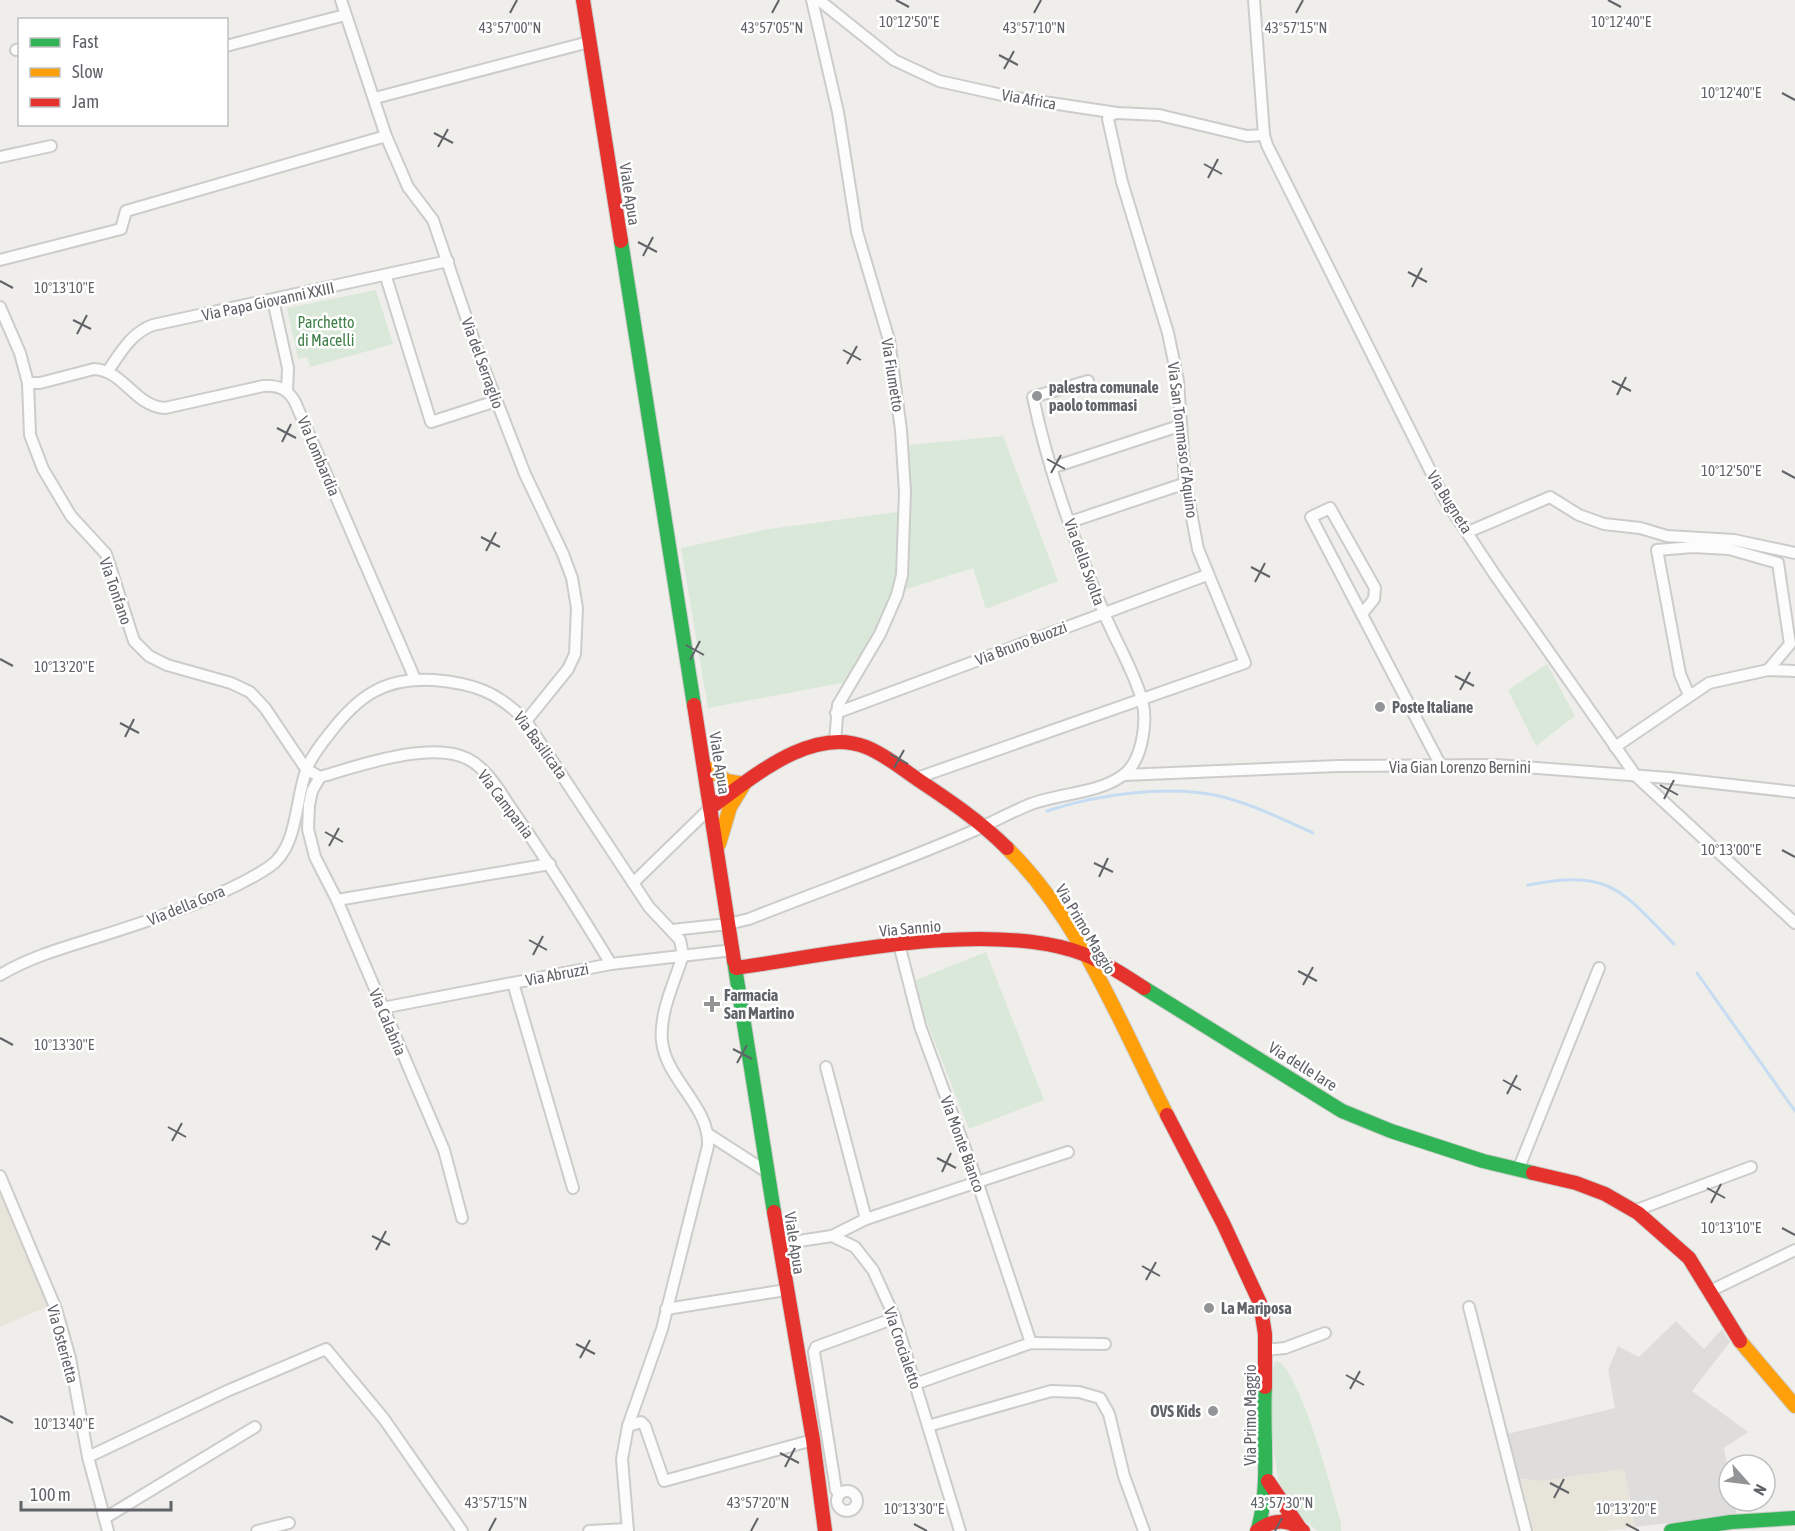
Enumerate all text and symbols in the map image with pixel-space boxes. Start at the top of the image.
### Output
text: 10°12'50"E [879,13,940,30]
text: 10°12'40"E [1591,13,1652,30]
legend [18,18,228,126]
text: 43°57'00"N [479,19,541,36]
text: 43°57'05"N [741,19,803,36]
text: 43°57'10"N [1003,19,1065,36]
text: 43°57'15"N [1265,19,1327,36]
text: Fast [72,31,99,52]
text: Slow [72,61,103,82]
text: 10°12'40"E [1701,84,1762,101]
street label: Via Africa [1000,85,1058,113]
text: Jam [72,91,99,112]
street label: Viale Apua [615,161,644,227]
street label: Via Papa Giovanni XXIII [200,278,336,325]
text: 10°13'10"E [34,279,95,296]
park label: Parchetto di Macelli [297,313,355,349]
street label: Via del Serraglio [457,315,508,411]
street label: Via Fiumetto [878,337,908,413]
street label: Via San Tommaso d'Aquino [1164,361,1202,519]
place label: palestra comunale paolo tommasi [1049,378,1159,414]
marker: palestra comunale paolo tommasi [1030,389,1044,403]
street label: Via Lombardia [294,413,344,499]
text: 10°12'50"E [1701,462,1762,479]
street label: Via Bugneta [1423,467,1476,537]
street label: Via della Svolta [1061,516,1109,608]
street label: Via Tonfano [96,555,136,627]
street label: Via Bruno Buozzi [973,617,1069,669]
text: 10°13'20"E [34,658,95,675]
place label: Poste Italiane [1392,698,1473,716]
marker: Poste Italiane [1373,700,1387,714]
street label: Via Basilicata [511,708,571,782]
street label: Viale Apua [705,730,734,796]
street label: Via Gian Lorenzo Bernini [1389,758,1531,776]
street label: Via Campania [474,766,538,842]
text: 10°13'00"E [1701,841,1762,858]
street label: Via della Gora [145,881,227,929]
street label: Via Primo Maggio [1051,881,1120,978]
street label: Via Sannio [878,916,942,940]
street label: Via Abruzzi [524,959,590,989]
street label: Via Calabria [366,986,410,1058]
place label: Farmacia San Martino [724,986,795,1022]
marker: Farmacia San Martino [705,997,719,1011]
text: 10°13'30"E [34,1036,95,1053]
street label: Via delle Iare [1265,1038,1341,1094]
street label: Via Monte Bianco [937,1093,989,1195]
street label: Viale Apua [780,1210,809,1276]
text: 10°13'10"E [1701,1219,1762,1236]
place label: La Mariposa [1221,1299,1292,1317]
marker: La Mariposa [1202,1301,1216,1315]
street label: Via Osterietta [44,1303,82,1385]
street label: Via Crocialetto [881,1305,925,1391]
street label: Via Primo Maggio [1241,1364,1260,1466]
place label: OVS Kids [1150,1402,1201,1420]
marker: OVS Kids [1206,1404,1220,1418]
text: 10°13'40"E [34,1415,95,1432]
north arrow [1717,1453,1777,1513]
scale bar [21,1474,171,1512]
text: N [1750,1482,1770,1498]
text: 100 m [30,1484,71,1505]
text: 43°57'15"N [465,1494,527,1511]
text: 43°57'20"N [727,1494,789,1511]
text: 43°57'30"N [1251,1494,1313,1511]
text: 10°13'30"E [884,1500,945,1517]
text: 10°13'20"E [1596,1500,1657,1517]

